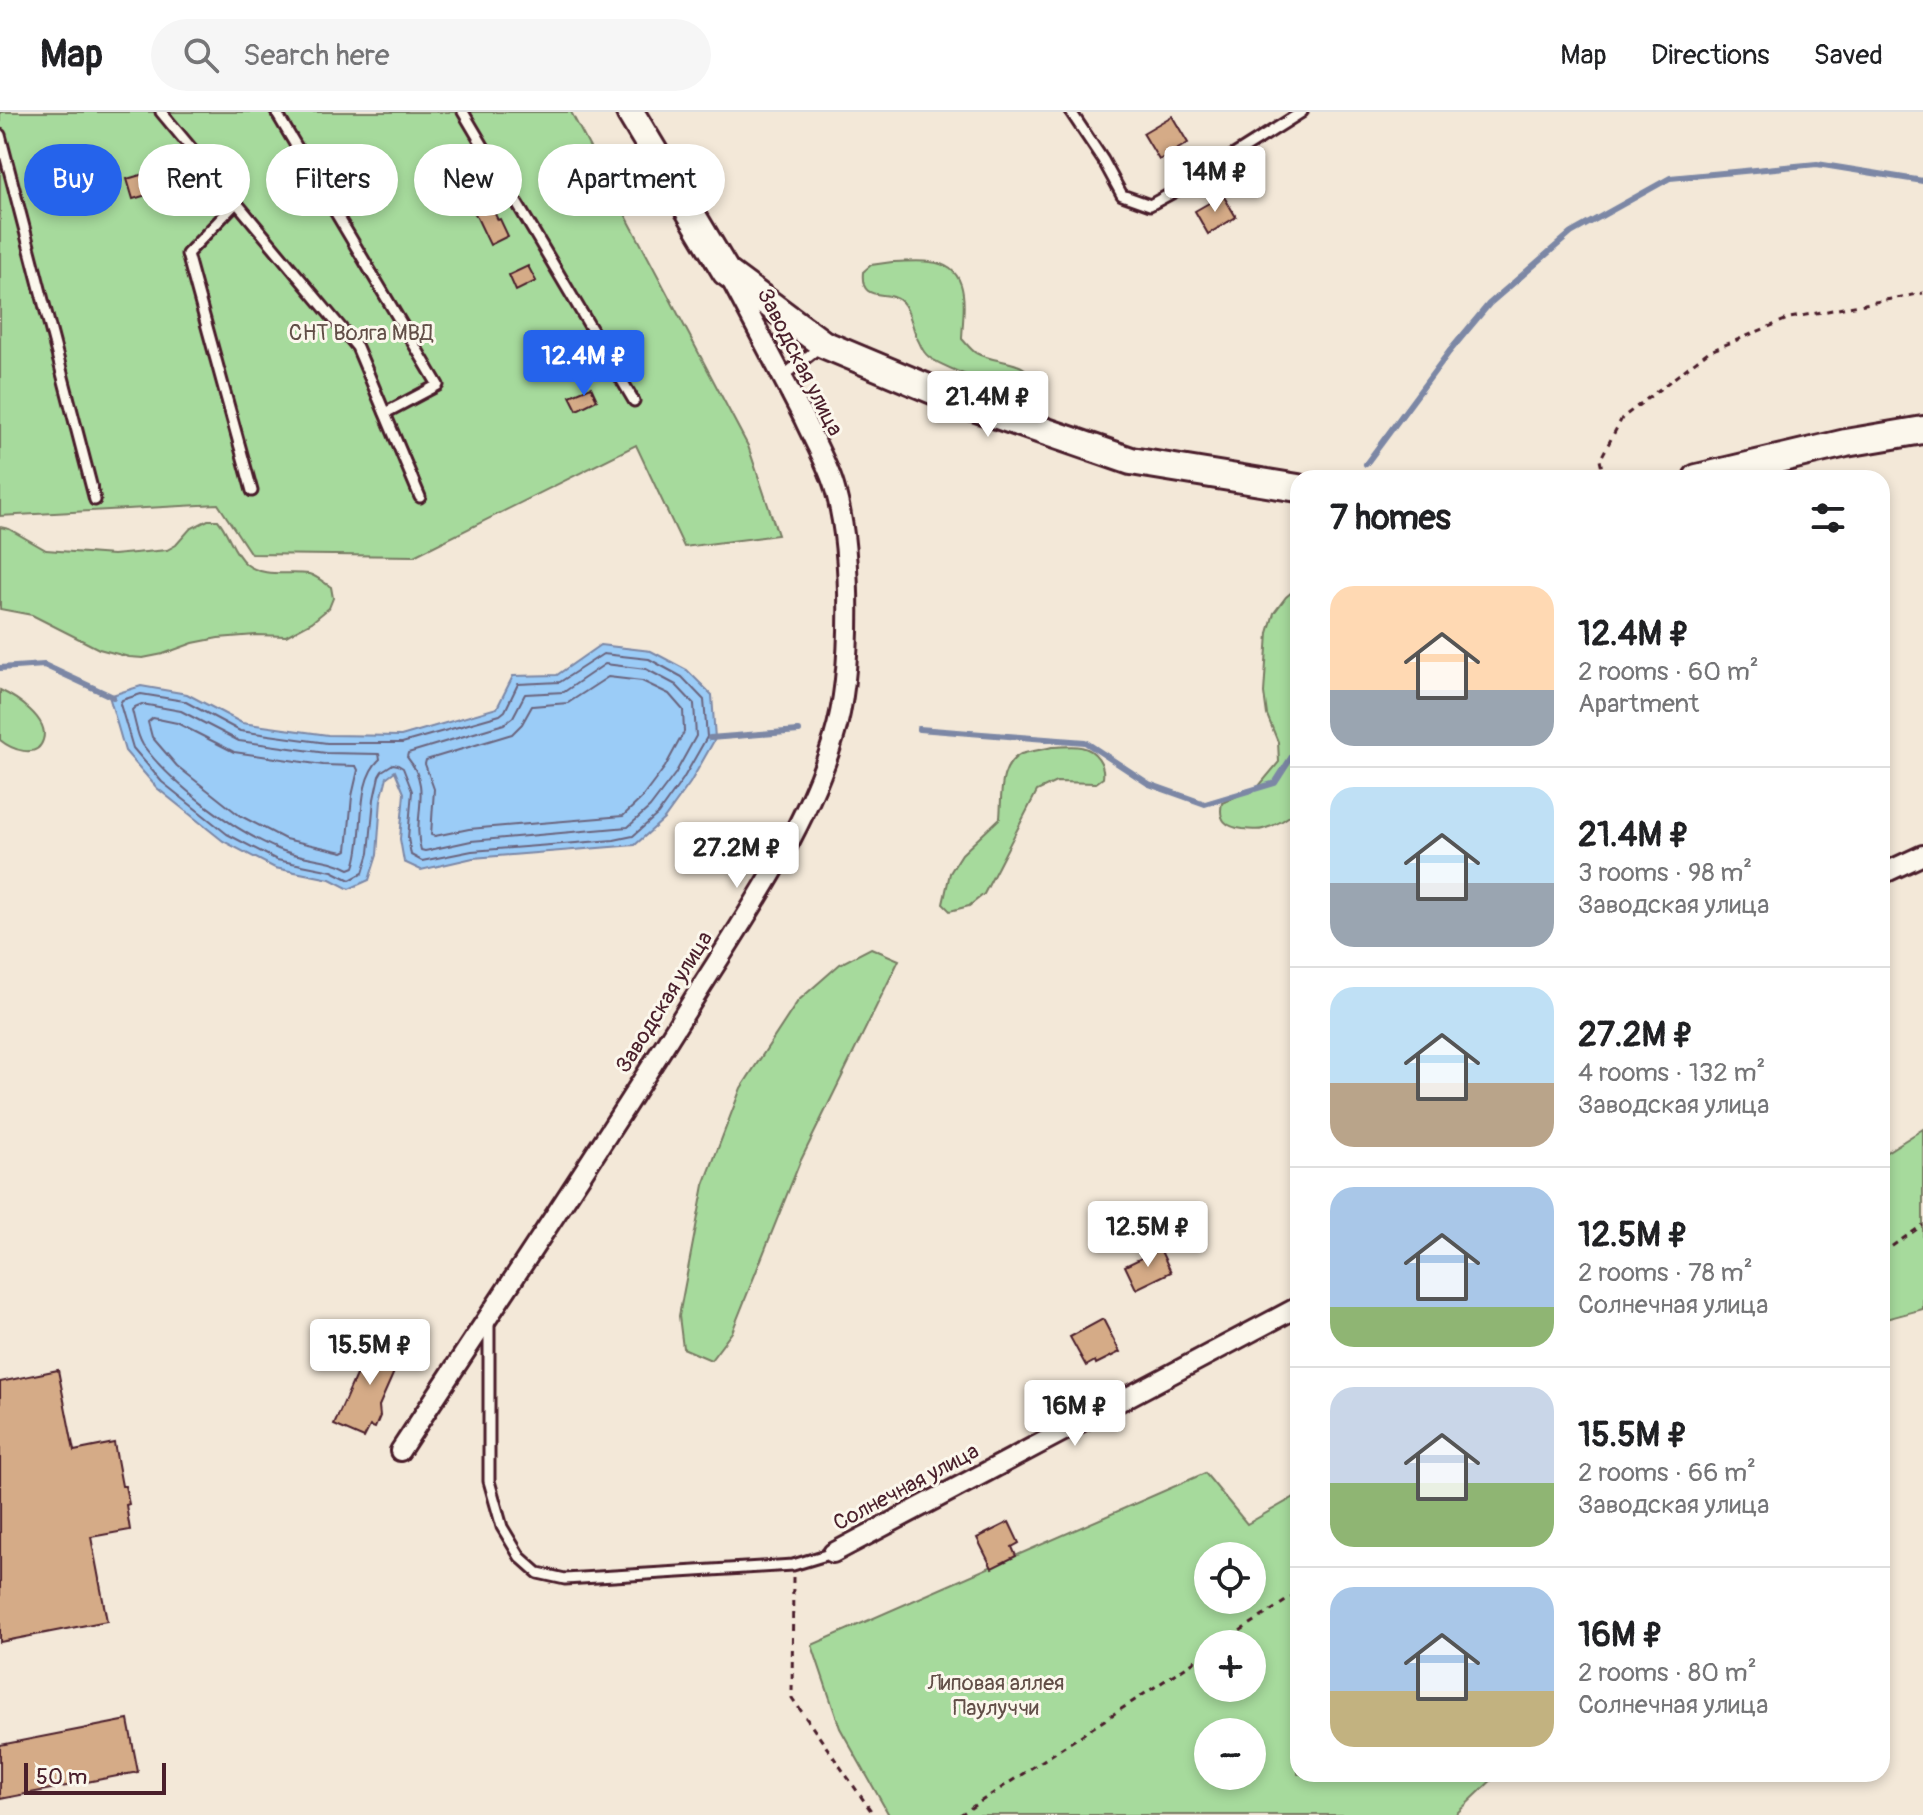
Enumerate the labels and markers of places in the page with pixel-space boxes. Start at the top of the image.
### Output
pin: 14M ₽ [1159,146,1271,214]
pin: 12.4M ₽ [510,330,658,398]
pin: 21.4M ₽ [914,371,1062,439]
pin: 27.2M ₽ [663,822,811,890]
pin: 12.5M ₽ [1074,1201,1222,1269]
pin: 15.5M ₽ [296,1319,444,1387]
pin: 16M ₽ [1019,1380,1131,1448]

